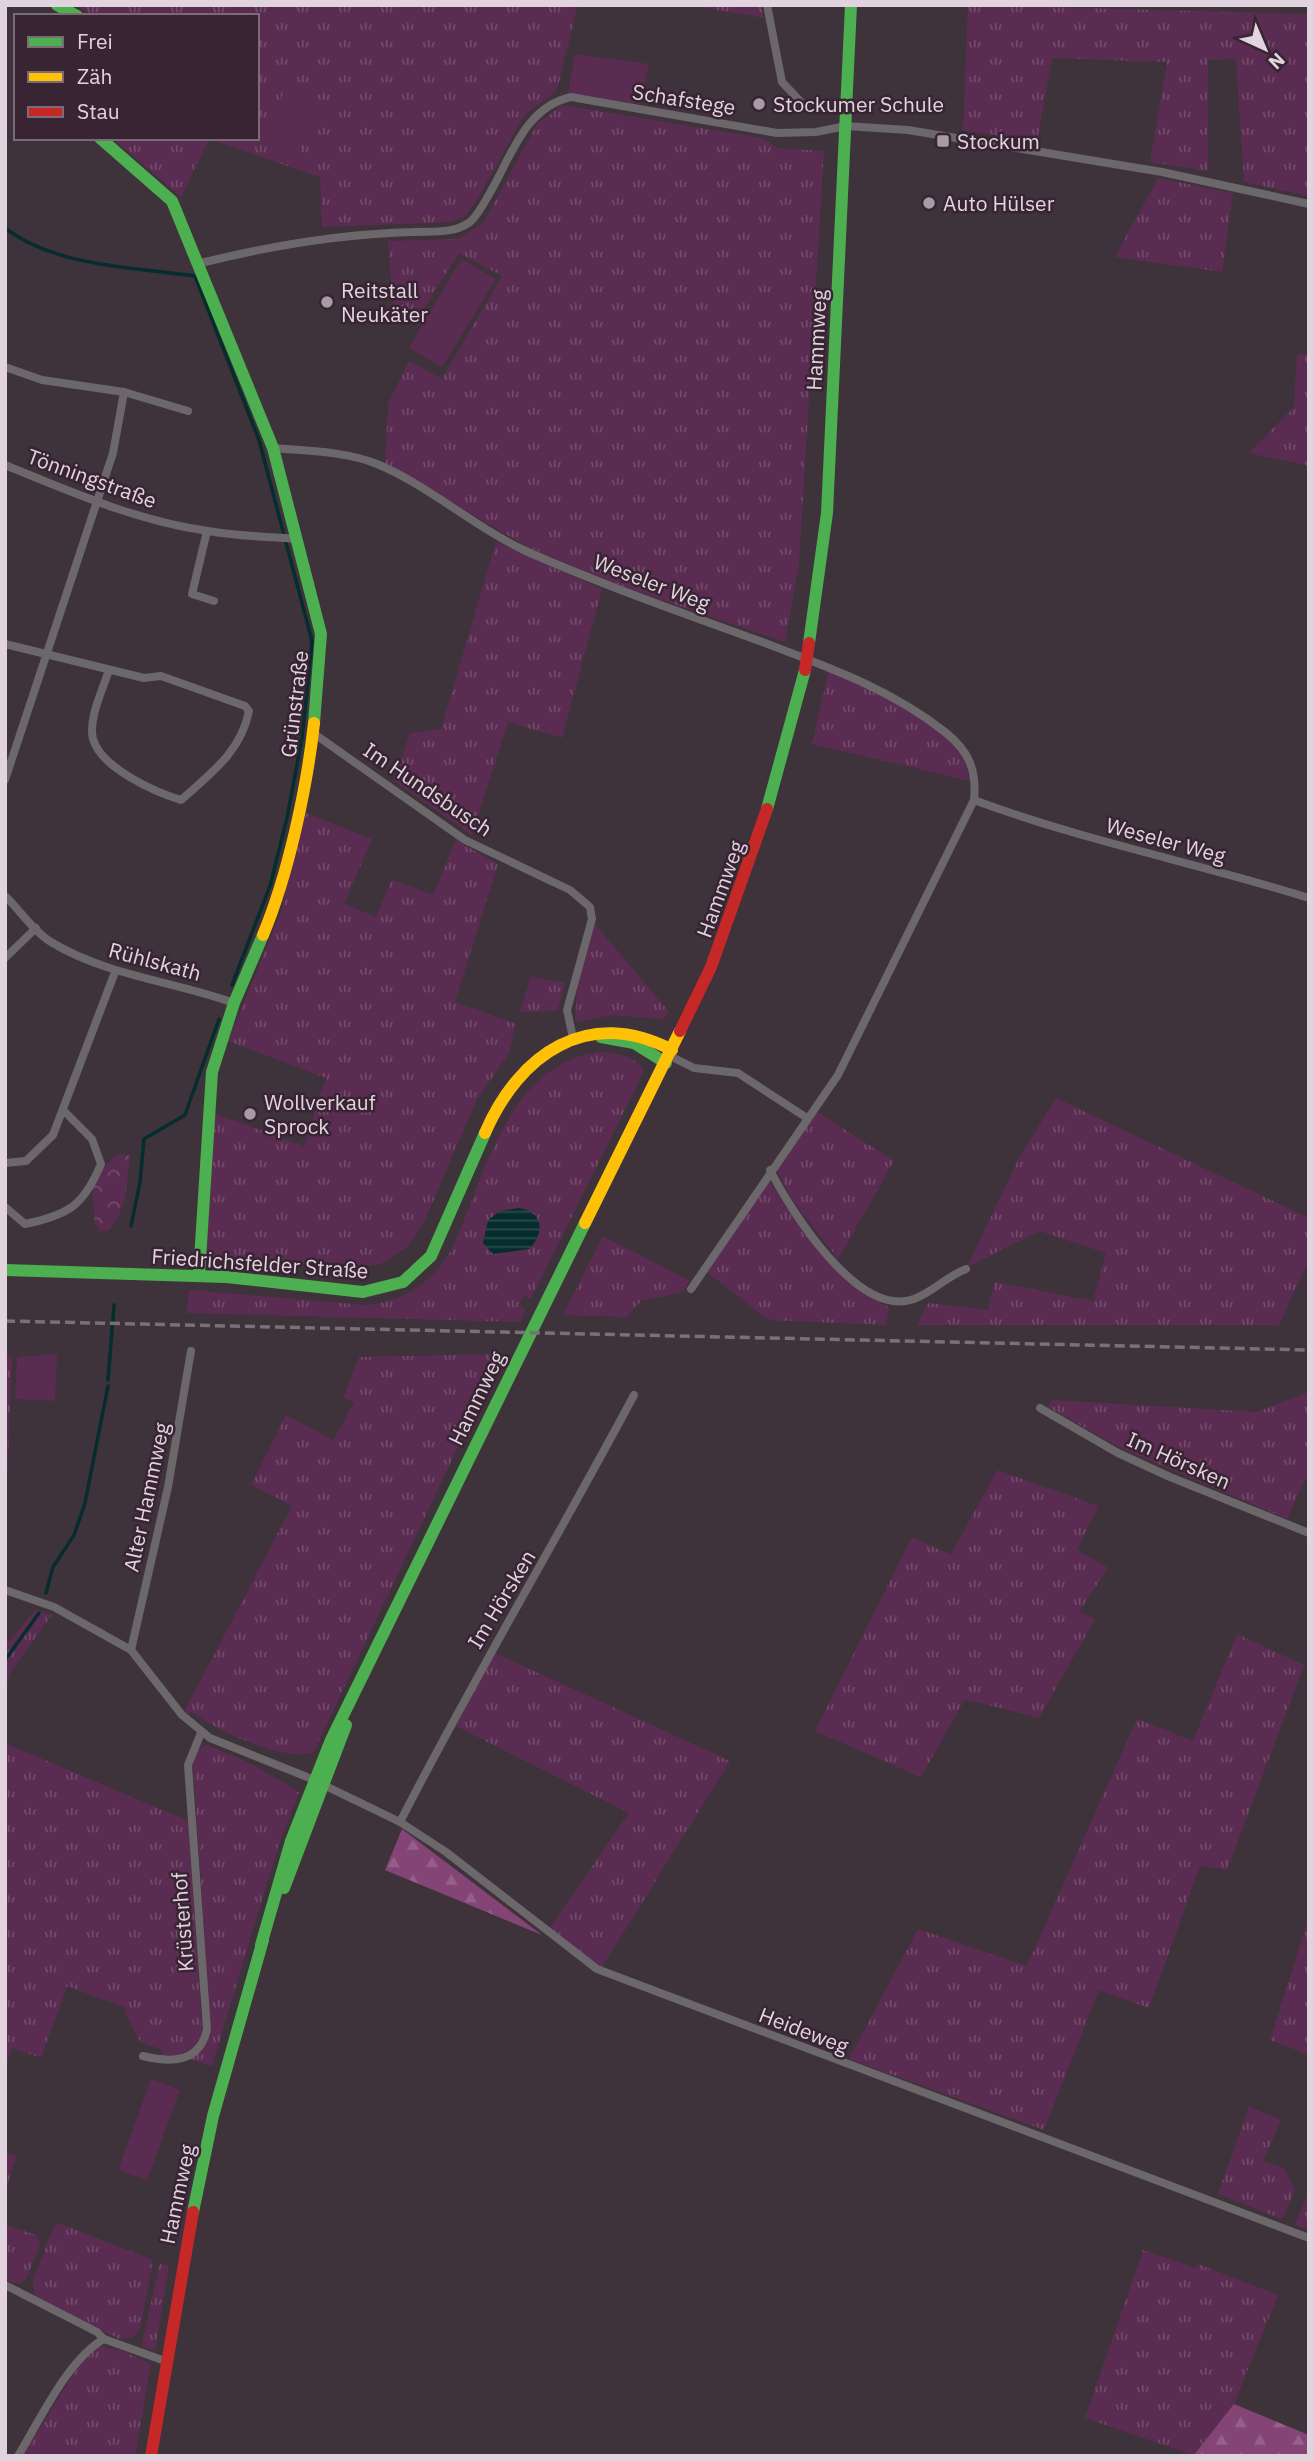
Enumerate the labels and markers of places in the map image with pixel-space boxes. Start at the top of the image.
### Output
place label: Stockumer Schule [773,90,944,118]
marker: Stockumer Schule [751,96,767,112]
place label: Stockum [957,127,1040,155]
marker: Stockum [935,133,951,149]
place label: Auto Hülser [943,189,1055,217]
marker: Auto Hülser [921,195,937,211]
place label: Reitstall Neukäter [341,276,428,328]
marker: Reitstall Neukäter [319,294,335,310]
place label: Wollverkauf Sprock [264,1088,376,1140]
marker: Wollverkauf Sprock [242,1106,258,1122]

